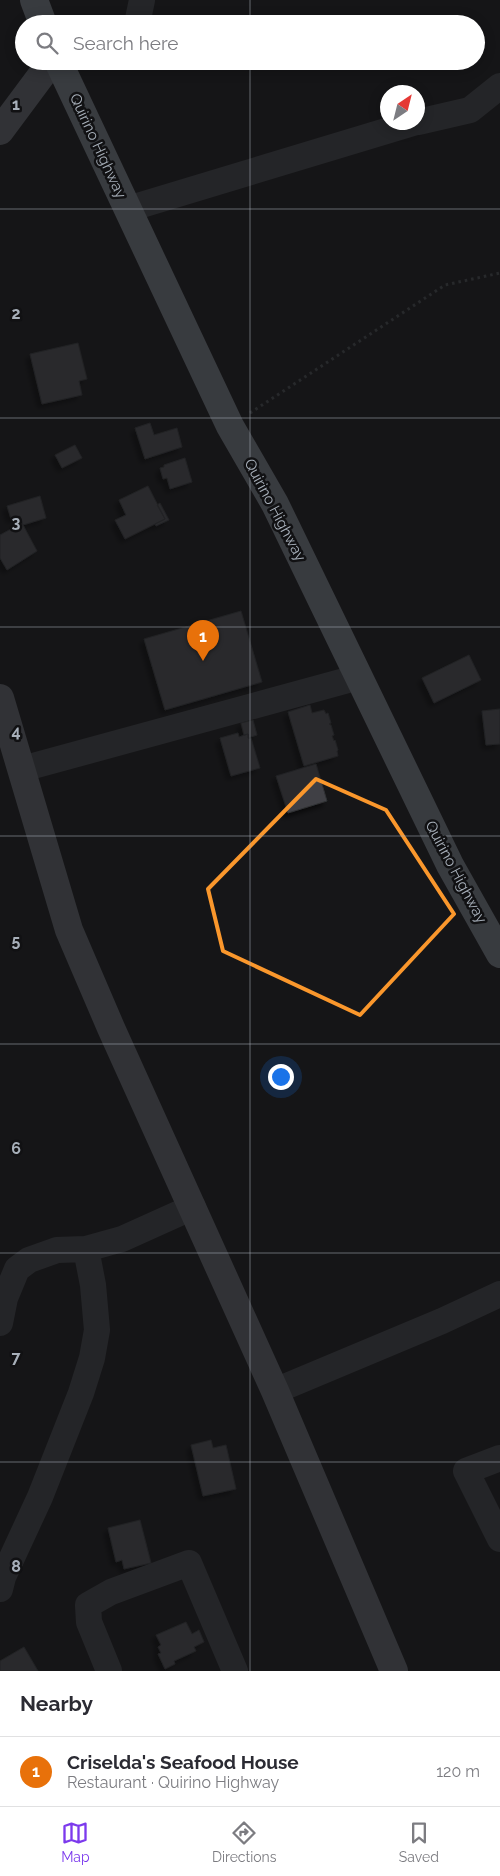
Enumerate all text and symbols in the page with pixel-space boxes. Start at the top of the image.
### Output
search box [15,15,485,70]
icon: search [33,29,61,57]
text: Search here [73,32,179,54]
north arrow [380,85,425,130]
street label: Quirino Highway [66,91,130,201]
text: 1 [12,95,20,114]
text: 2 [11,304,21,323]
street label: Quirino Highway [240,456,310,564]
text: 3 [12,513,21,532]
pin: 1 [187,620,219,661]
text: 4 [11,722,21,741]
street label: Quirino Highway [421,818,491,926]
text: 5 [12,931,21,950]
your location [268,1064,294,1090]
text: 6 [11,1139,21,1158]
text: 7 [12,1348,21,1367]
text: 8 [11,1557,21,1576]
text: Nearby [20,1691,93,1716]
text: Criselda's Seafood House [67,1751,299,1773]
text: 1 [32,1762,40,1781]
text: 120 m [436,1762,480,1781]
text: Restaurant · Quirino Highway [67,1773,279,1792]
tab: Map [61,1819,90,1865]
tab: Directions [212,1819,277,1865]
tab: Saved [399,1819,439,1865]

